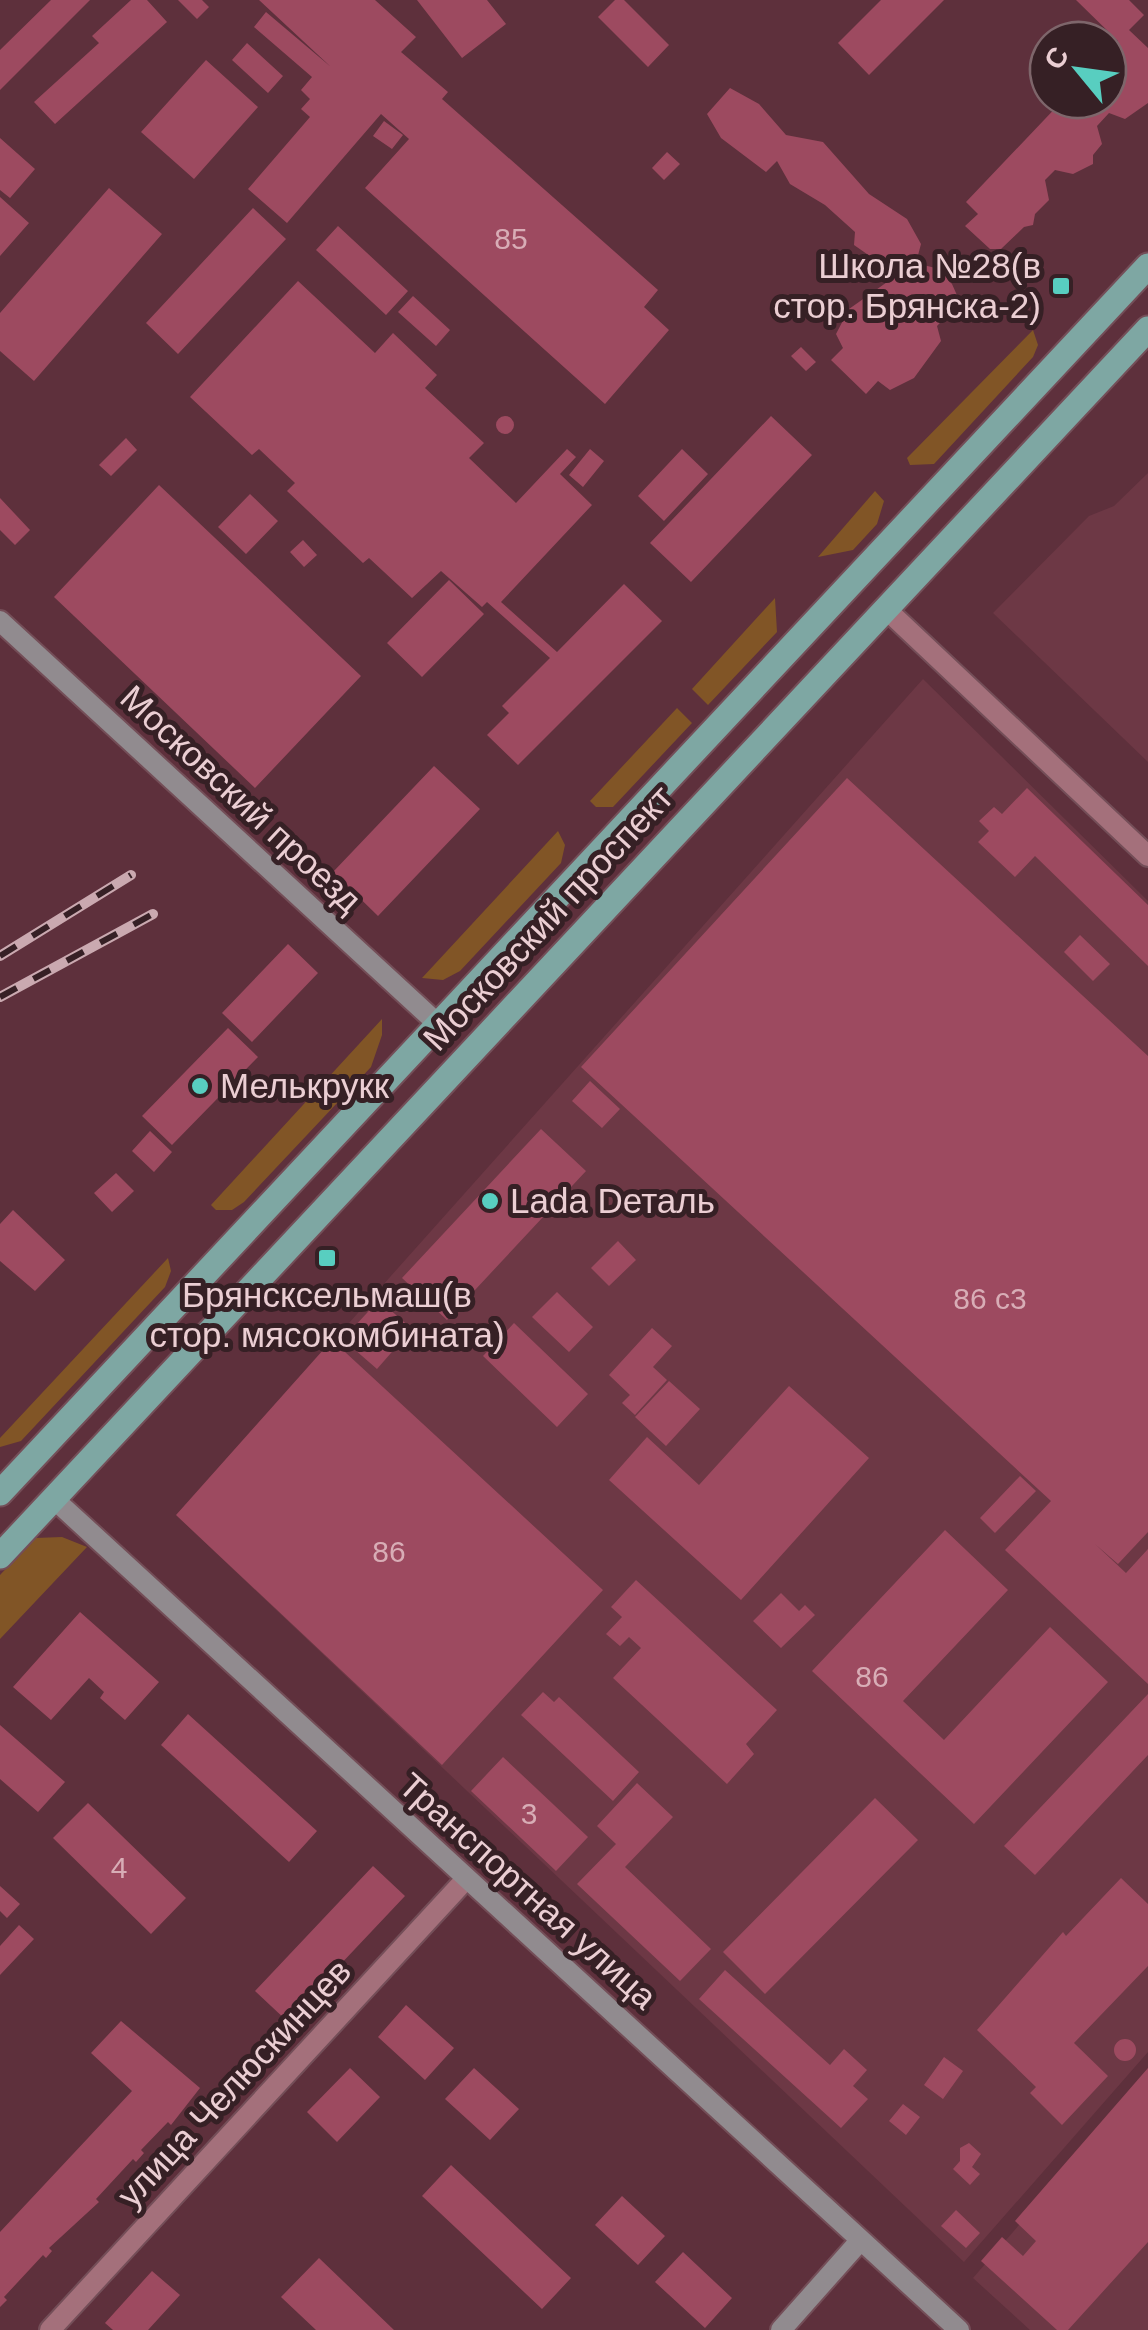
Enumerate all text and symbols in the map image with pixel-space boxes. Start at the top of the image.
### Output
north arrow [1028,20,1128,120]
text: С [1038,42,1075,74]
house number: 85 [494,222,528,255]
place label: Школа №28(в стор. Брянска-2) [773,246,1041,325]
marker: Школа №28(в стор. Брянска-2) [1050,275,1072,297]
street label: Московский проезд [113,677,369,920]
street label: Московский проспект [415,777,680,1058]
place label: Мелькрукк [220,1066,390,1105]
marker: Мелькрукк [189,1075,211,1097]
place label: Lada Dеталь [510,1181,715,1220]
marker: Lada Dеталь [479,1190,501,1212]
marker: Брянсксельмаш(в стор. мясокомбината) [316,1247,338,1269]
place label: Брянсксельмаш(в стор. мясокомбината) [149,1275,505,1354]
house number: 86 с3 [953,1282,1027,1315]
house number: 86 [372,1535,406,1568]
house number: 86 [855,1660,889,1693]
street label: Транспортная улица [392,1765,665,2017]
house number: 3 [521,1797,537,1830]
house number: 4 [111,1851,127,1884]
street label: улица Челюскинцев [109,1951,358,2214]

